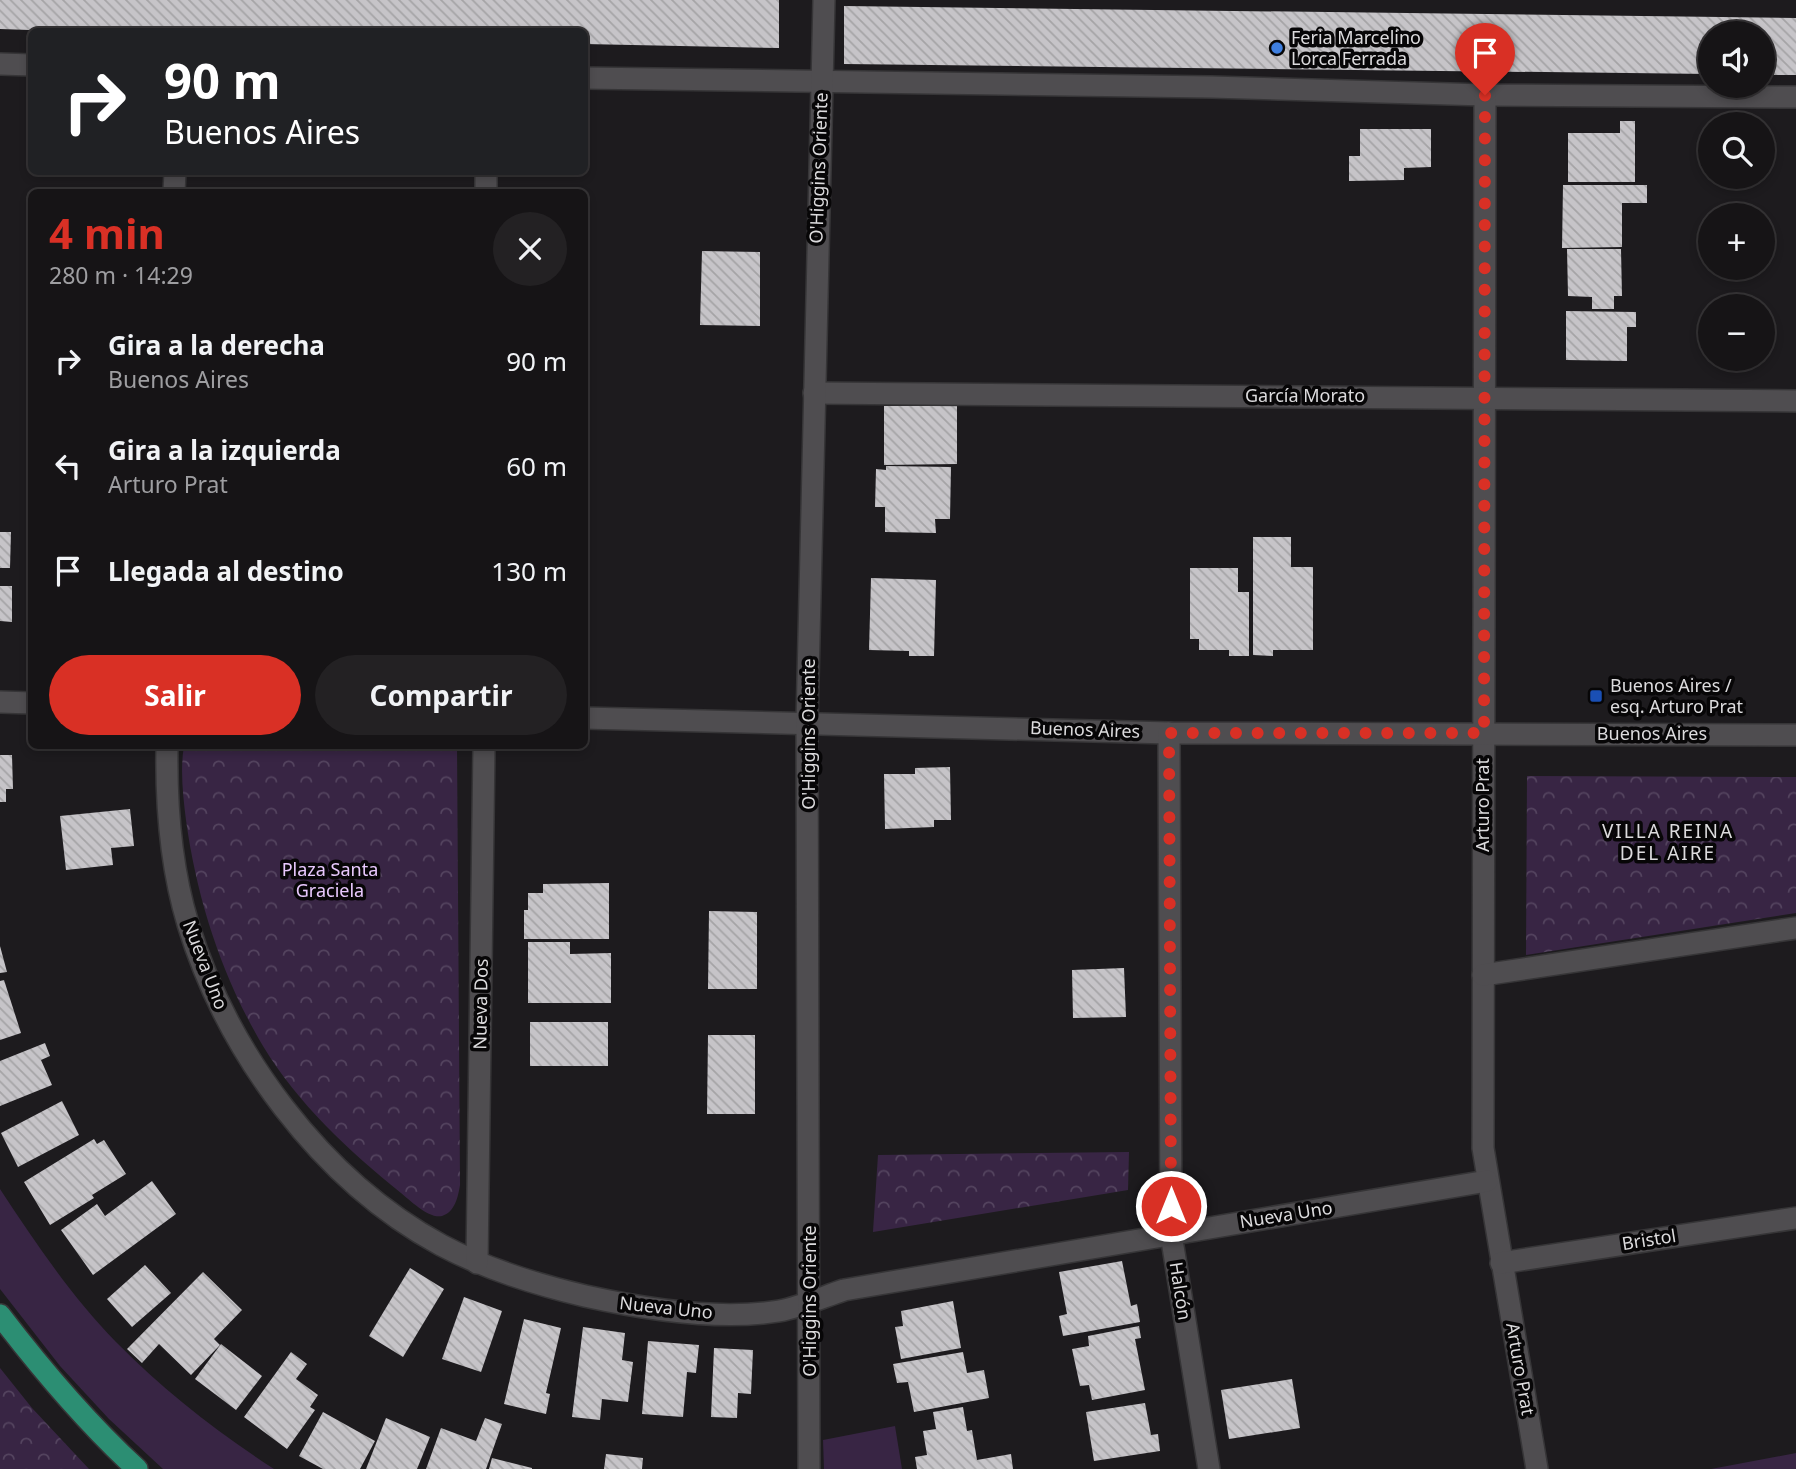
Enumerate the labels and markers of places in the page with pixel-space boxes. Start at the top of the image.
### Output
pin [1455,23,1515,95]
place label: Feria Marcelino Lorca Ferrada [1291,25,1421,70]
marker: Feria Marcelino Lorca Ferrada [1269,40,1285,56]
place label: Buenos Aires / esq. Arturo Prat [1610,673,1744,718]
marker: Buenos Aires / esq. Arturo Prat [1588,688,1604,704]

